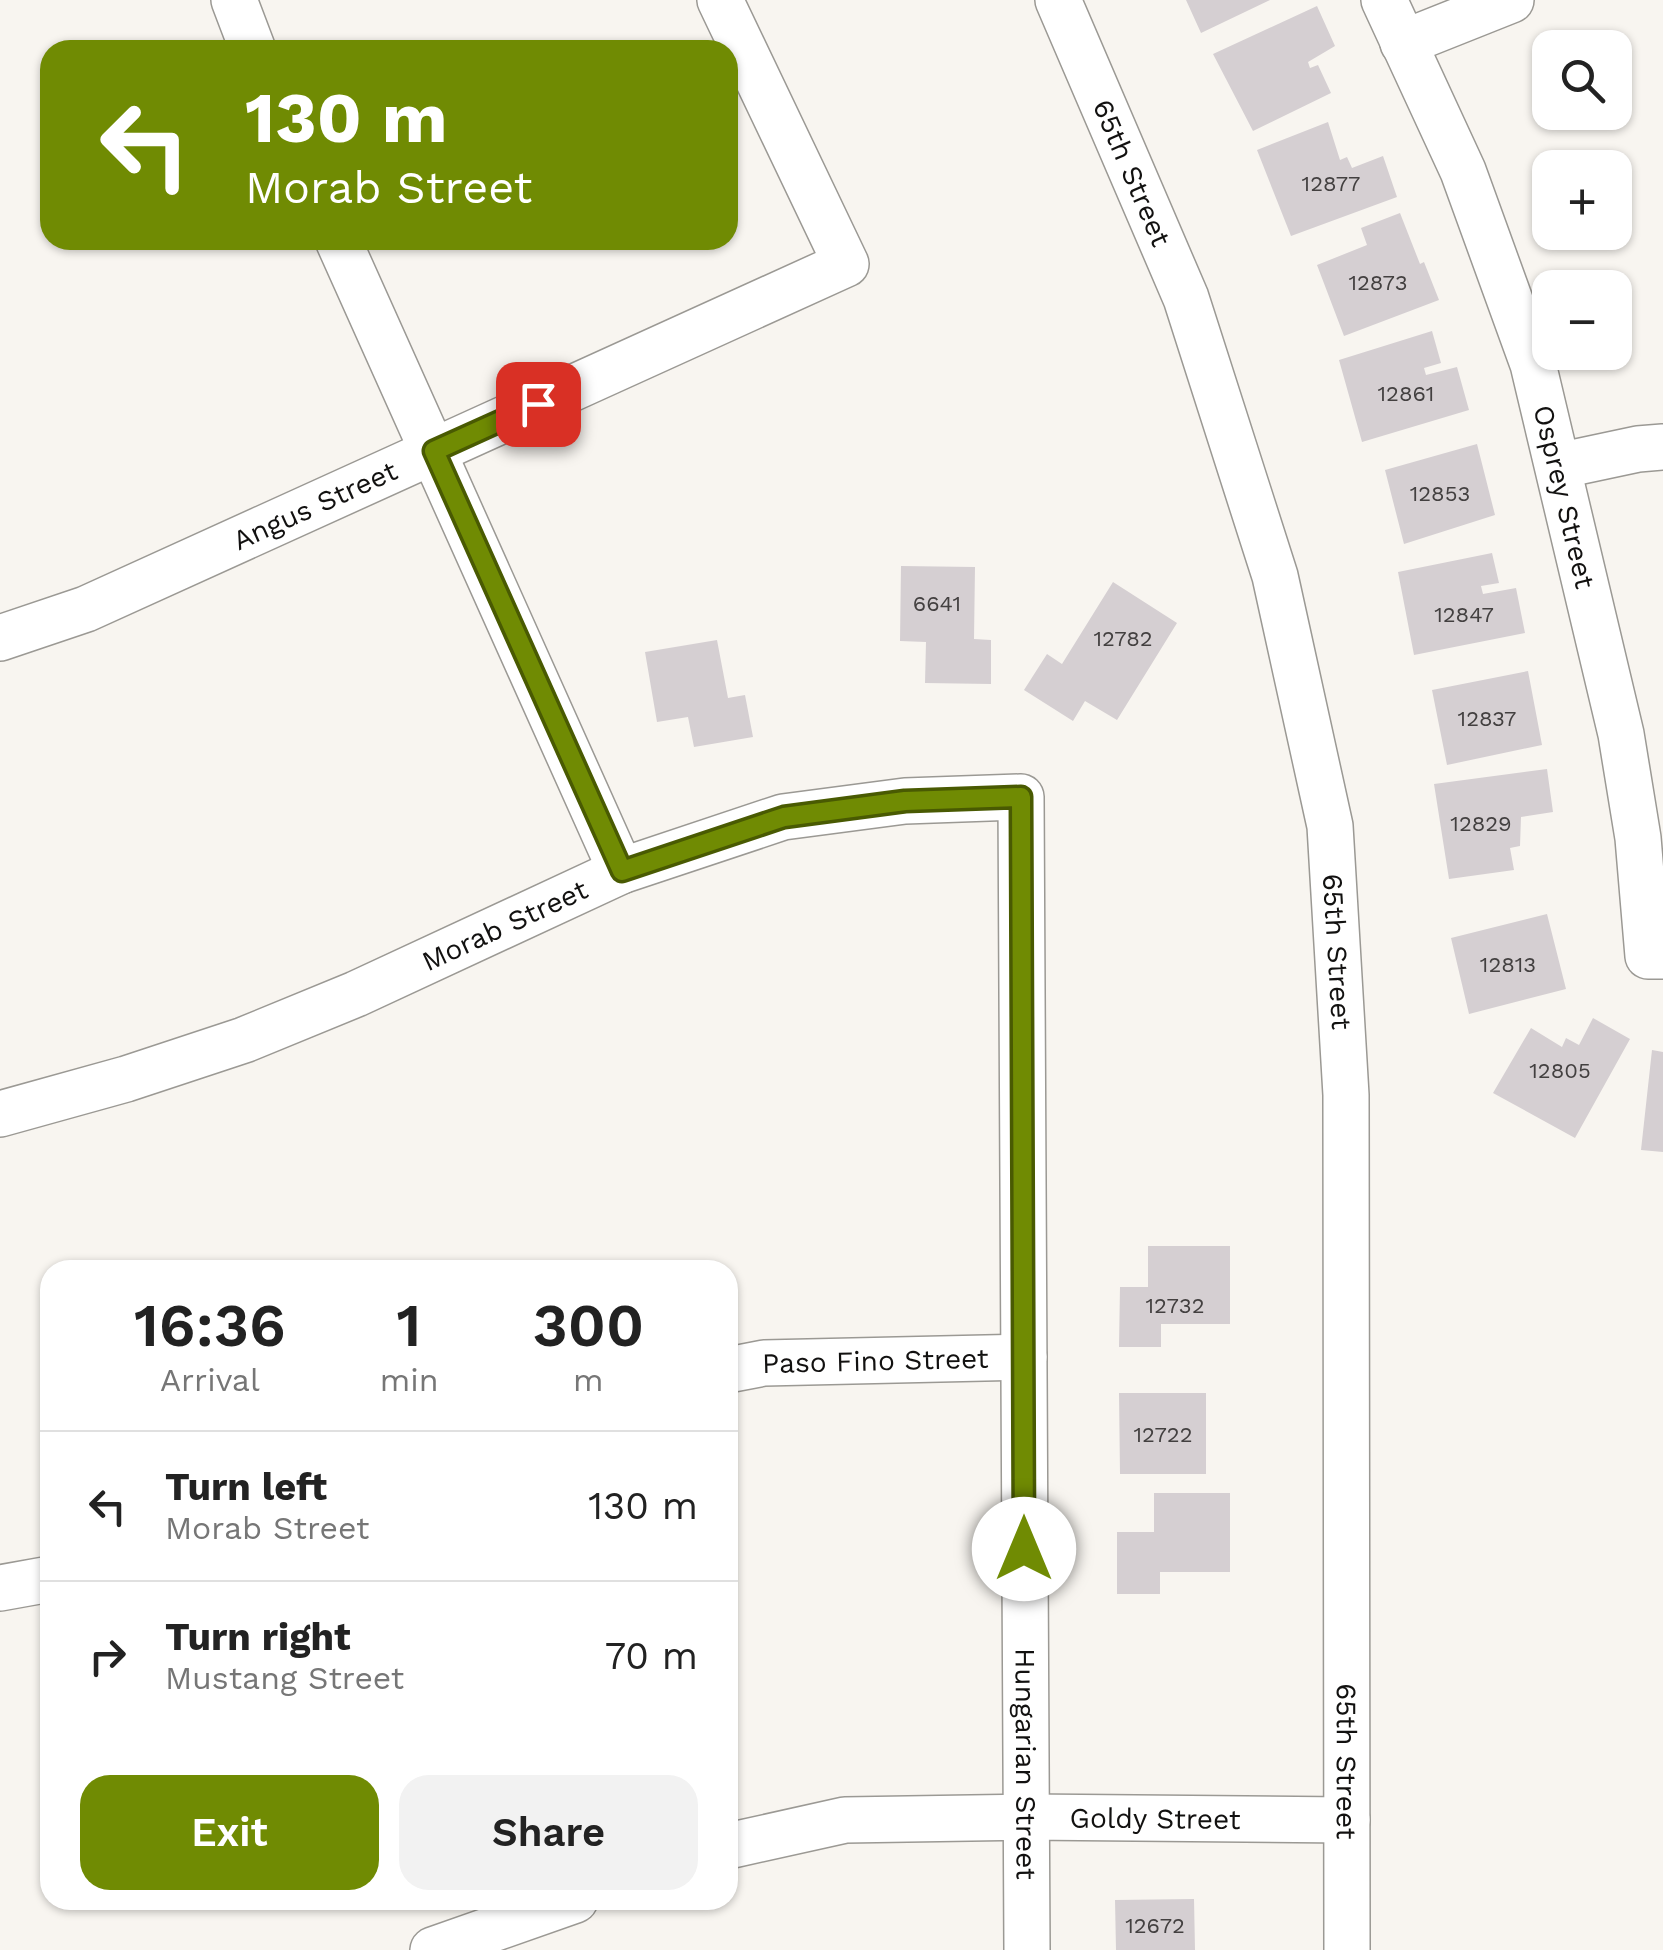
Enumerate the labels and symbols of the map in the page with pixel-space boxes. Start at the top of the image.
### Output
street label: 65th Street [1086,95,1178,251]
house number: 12877 [1302,171,1360,196]
house number: 12873 [1348,270,1408,295]
pin [496,362,581,447]
house number: 12861 [1378,381,1434,406]
street label: Osprey Street [1526,402,1602,592]
street label: Angus Street [228,454,402,557]
house number: 12853 [1410,481,1470,506]
house number: 6641 [913,591,961,616]
house number: 12847 [1434,602,1494,627]
house number: 12782 [1093,626,1153,651]
house number: 12837 [1458,706,1516,731]
house number: 12829 [1450,811,1512,836]
street label: Morab Street [417,873,593,978]
street label: 65th Street [1316,873,1358,1031]
house number: 12813 [1480,952,1536,977]
house number: 12805 [1529,1058,1591,1083]
house number: 12732 [1146,1293,1204,1318]
street label: Paso Fino Street [762,1342,989,1380]
house number: 12722 [1134,1422,1192,1447]
position arrow [972,1497,1076,1601]
street label: Hungarian Street [1008,1648,1043,1880]
street label: 65th Street [1330,1683,1363,1840]
street label: Goldy Street [1070,1801,1241,1836]
house number: 12672 [1125,1913,1185,1938]

